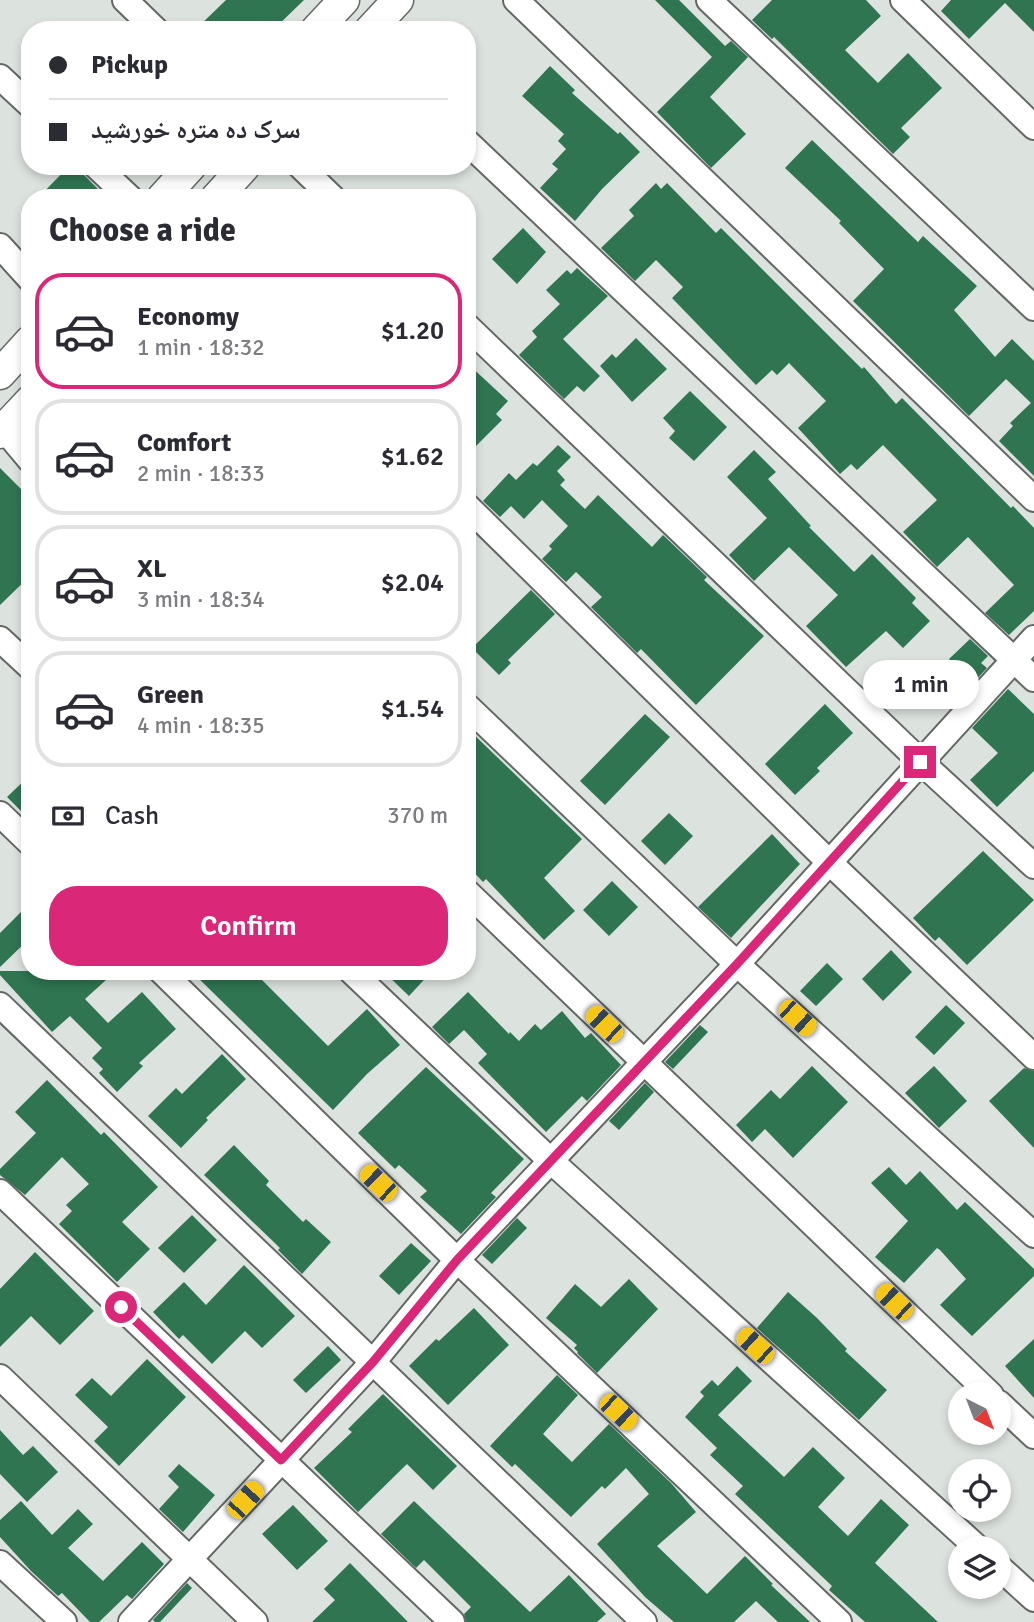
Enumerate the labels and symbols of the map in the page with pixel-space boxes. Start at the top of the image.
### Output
callout: 1 min [862,660,978,710]
route end [904,746,936,778]
car [775,996,820,1040]
car [582,1002,627,1046]
car [356,1161,401,1205]
car [872,1280,917,1324]
route start [105,1291,137,1323]
car [733,1324,778,1368]
north arrow [948,1382,1012,1446]
car [596,1390,641,1434]
car [224,1477,267,1523]

